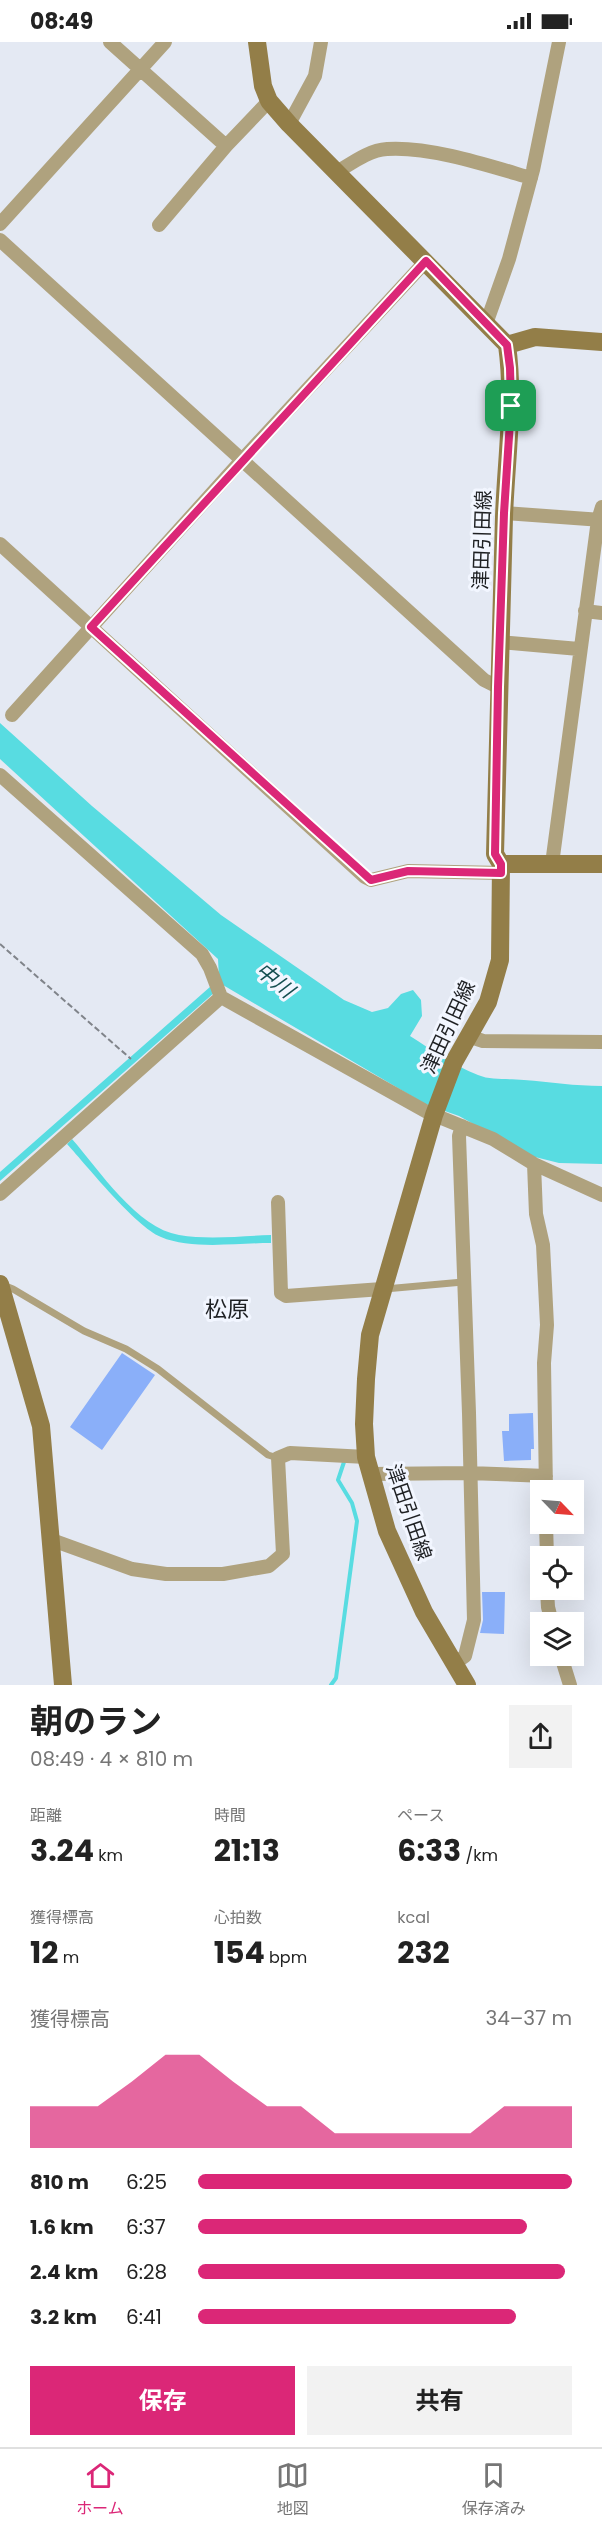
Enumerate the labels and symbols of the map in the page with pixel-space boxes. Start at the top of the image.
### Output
pin [485,380,536,431]
street label: 津田引田線 [466,490,498,590]
water label: 中川 [250,956,302,1006]
street label: 津田引田線 [414,976,482,1078]
district label: 松原 [205,1294,249,1325]
street label: 津田引田線 [379,1460,439,1564]
north arrow [530,1480,584,1534]

